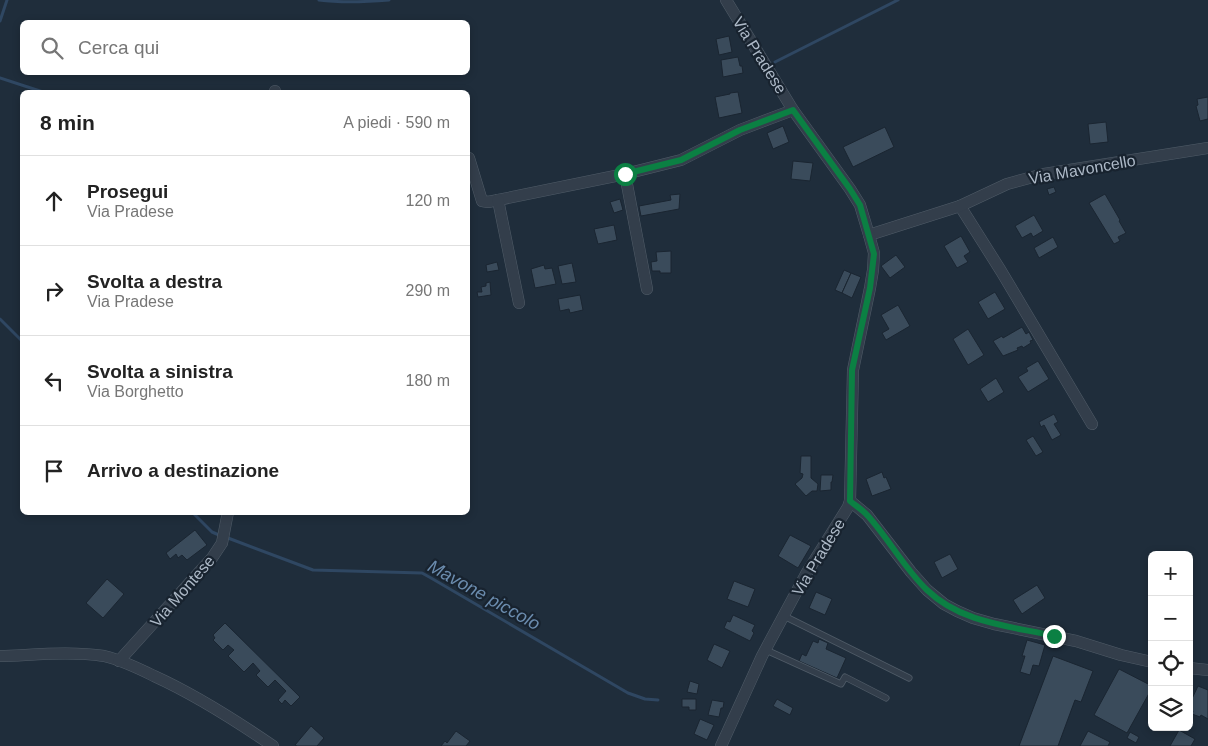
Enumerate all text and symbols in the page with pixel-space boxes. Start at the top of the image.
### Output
street label: Via Pradese [729,14,790,97]
search box [20,20,470,75]
icon: search [38,34,66,62]
text: Cerca qui [78,37,159,58]
text: 8 min [40,111,95,134]
text: A piedi · 590 m [343,114,450,131]
street label: Via Mavoncello [1027,152,1137,187]
route start [614,163,637,186]
text: Prosegui [87,181,168,202]
icon: ahead [40,187,68,215]
text: 120 m [406,192,450,209]
text: Via Pradese [87,203,174,220]
text: Svolta a destra [87,271,222,292]
icon: right [40,277,68,305]
text: 290 m [406,282,450,299]
text: Via Pradese [87,293,174,310]
text: Svolta a sinistra [87,361,233,382]
icon: left [40,367,68,395]
text: 180 m [406,372,450,389]
text: Via Borghetto [87,383,184,400]
icon: arrive [40,457,68,485]
text: Arrivo a destinazione [87,460,279,481]
street label: Via Pradese [789,516,848,599]
map controls [1148,551,1193,731]
button: + [1148,551,1193,596]
street label: Via Montese [147,552,218,630]
water label: Mavone piccolo [424,556,544,634]
button: − [1148,596,1193,641]
route end [1043,625,1066,648]
button: locate [1148,641,1193,686]
button: layers [1148,686,1193,731]

